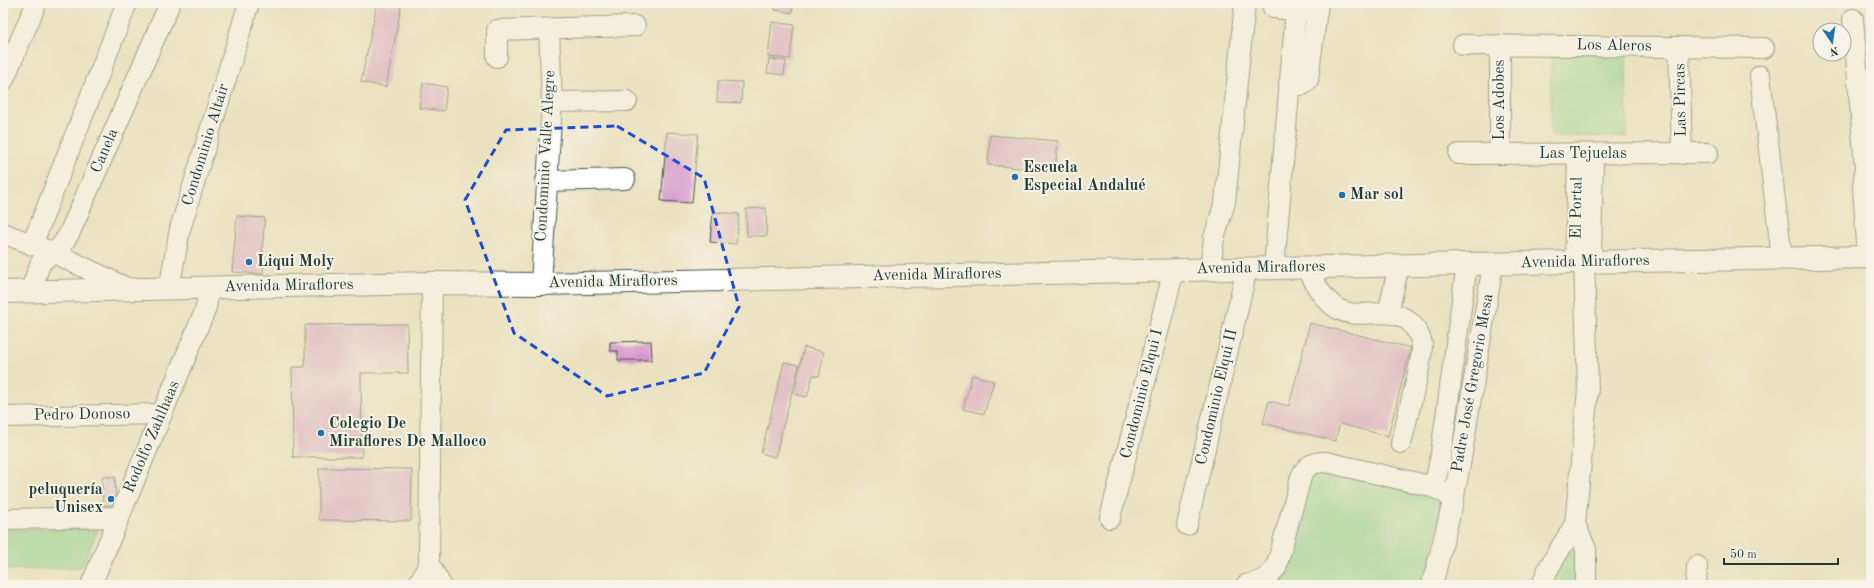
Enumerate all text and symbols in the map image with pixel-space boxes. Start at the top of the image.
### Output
north arrow [1812,22,1852,62]
street label: Los Aleros [1576,37,1652,55]
text: N [1828,44,1839,57]
street label: Los Adobes [1492,59,1508,141]
street label: Las Pircas [1672,63,1690,137]
street label: Condominio Valle Alegre [534,70,558,242]
street label: Condominio Altair [180,82,232,208]
street label: Canela [88,126,122,176]
street label: Las Tejuelas [1539,146,1627,162]
place label: Escuela Especial Andalué [1023,160,1146,194]
marker: Escuela Especial Andalué [1010,172,1020,182]
street label: El Portal [1568,177,1586,239]
place label: Mar sol [1350,187,1404,203]
marker: Mar sol [1337,190,1347,200]
street label: Avenida Miraflores [1520,253,1650,271]
place label: Liqui Moly [257,254,334,270]
marker: Liqui Moly [244,257,254,267]
street label: Avenida Miraflores [1196,259,1326,277]
street label: Avenida Miraflores [872,266,1002,284]
street label: Avenida Miraflores [548,273,678,291]
street label: Avenida Miraflores [224,277,354,295]
street label: Padre José Gregorio Mesa [1449,292,1497,474]
street label: Condominio Elqui II [1194,327,1240,467]
street label: Condominio Elqui I [1118,328,1166,460]
street label: Rodolfo Zahlhaas [121,378,183,496]
street label: Pedro Donoso [34,406,130,424]
place label: Colegio De Miraflores De Malloco [329,416,486,450]
marker: Colegio De Miraflores De Malloco [316,428,326,438]
place label: peluquería Unisex [28,482,103,516]
marker: peluquería Unisex [106,494,116,504]
scale bar [1724,540,1838,566]
text: 50 m [1730,548,1757,561]

